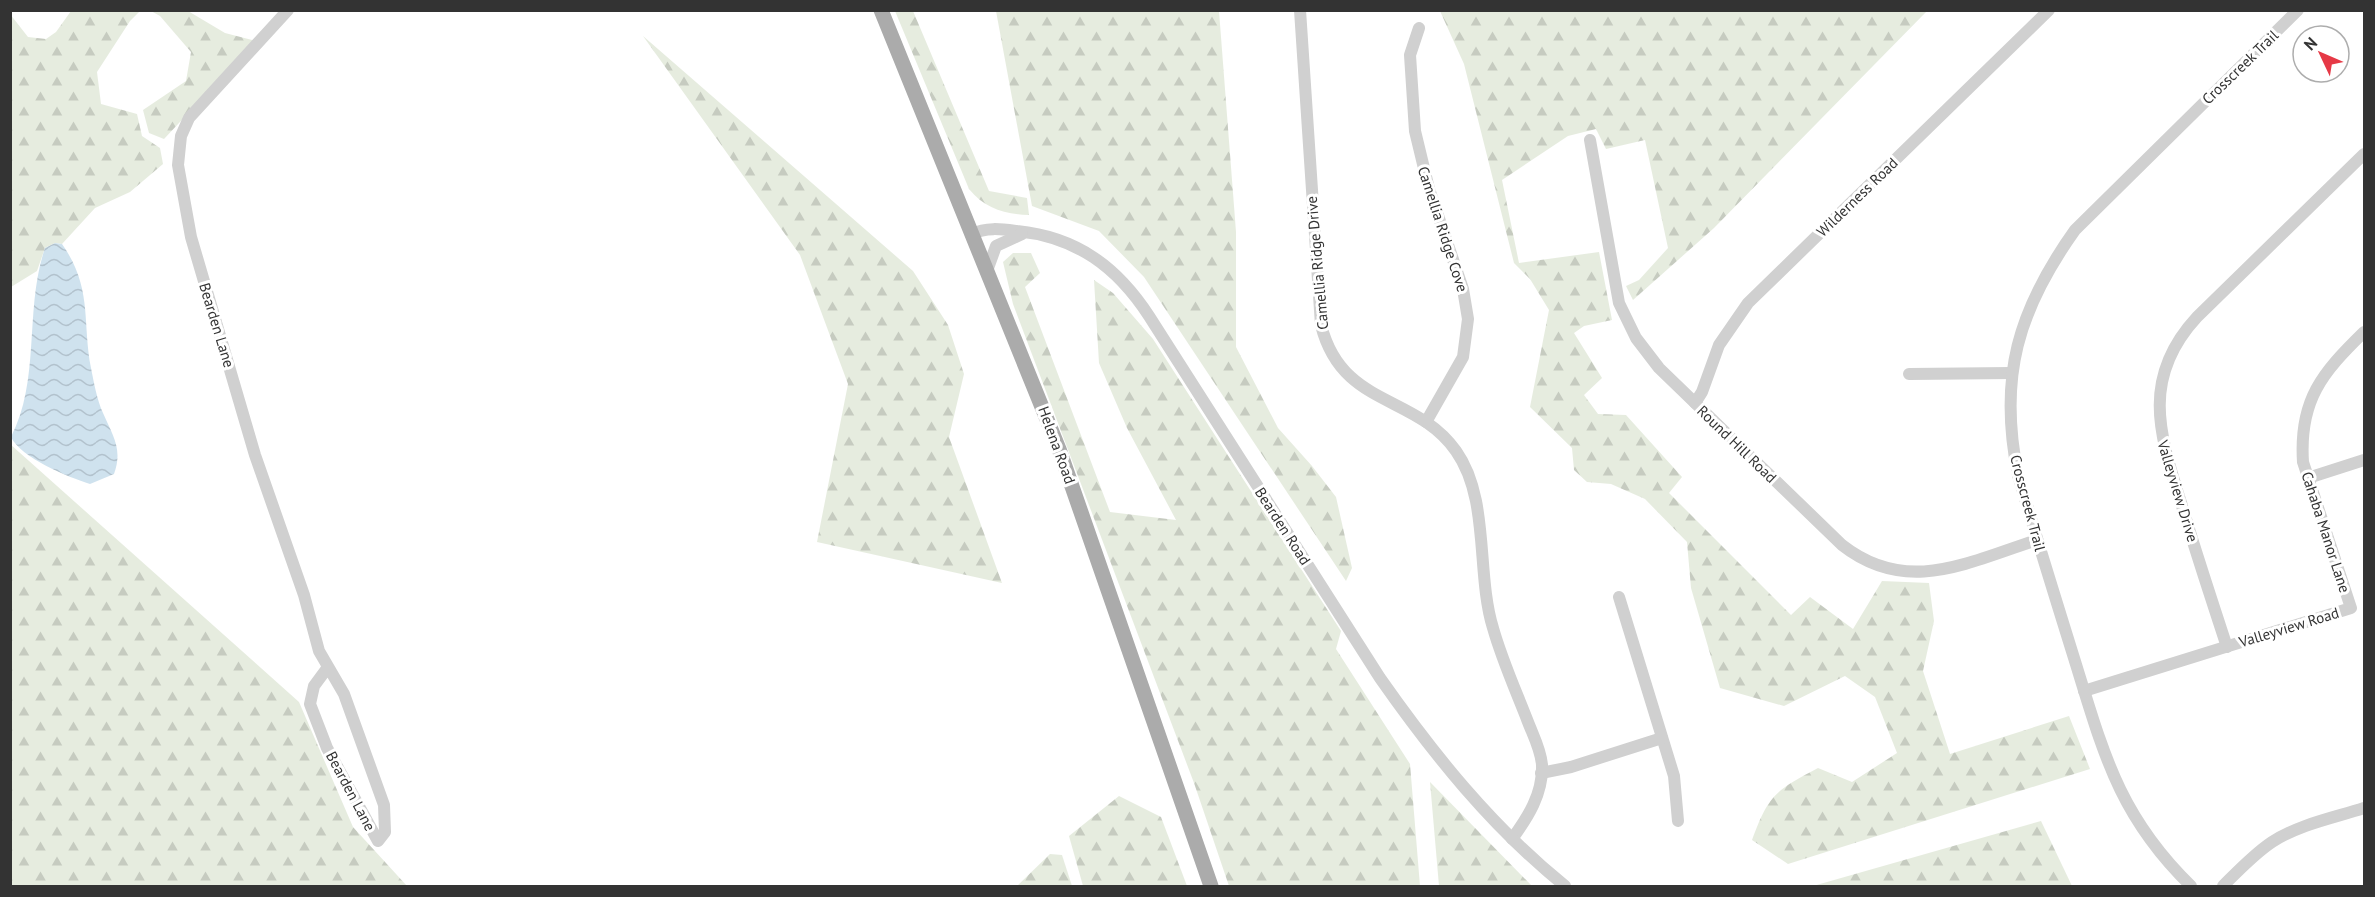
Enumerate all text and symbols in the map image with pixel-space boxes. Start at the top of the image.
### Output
north arrow [2291,24,2351,84]
street label: Crosscreek Trail [2198,25,2283,108]
text: N [2299,33,2321,54]
street label: Wilderness Road [1812,153,1902,241]
street label: Camellia Ridge Cove [1414,164,1472,294]
street label: Camellia Ridge Drive [1302,195,1332,331]
street label: Bearden Lane [195,280,239,370]
street label: Round Hill Road [1693,401,1781,487]
street label: Helena Road [1034,404,1080,486]
street label: Valleyview Drive [2153,437,2202,544]
street label: Crosscreek Trail [2006,453,2050,554]
street label: Cahaba Manor Lane [2297,469,2355,595]
street label: Bearden Road [1251,484,1315,568]
street label: Valleyview Road [2236,603,2341,652]
street label: Bearden Lane [322,748,380,834]

